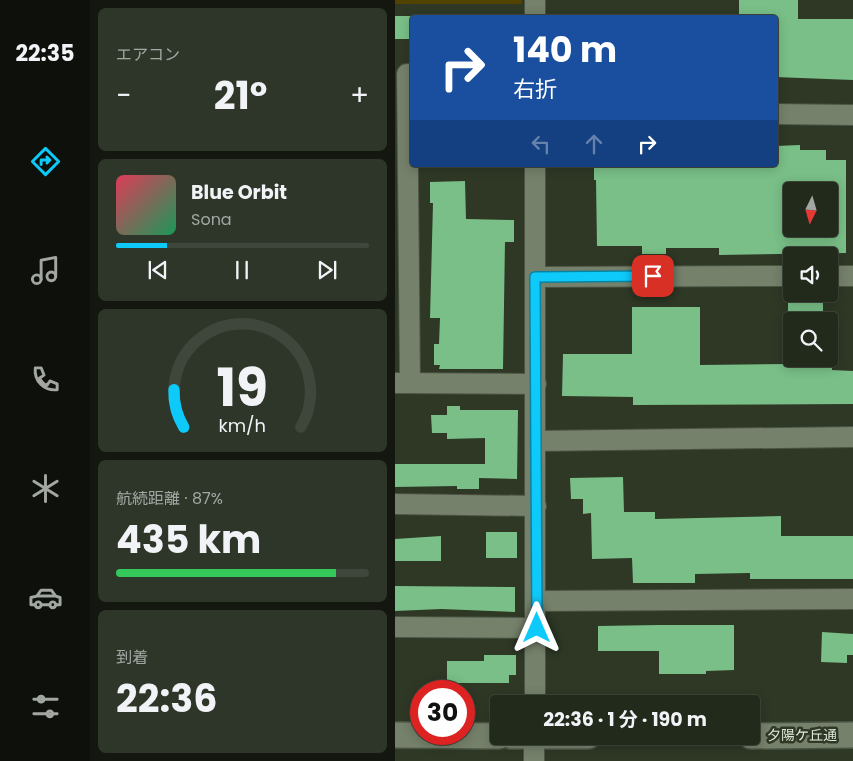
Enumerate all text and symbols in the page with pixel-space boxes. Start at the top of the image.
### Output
text: 140 m [513,25,617,74]
icon: right [430,35,495,100]
text: 22:35 [16,38,74,69]
text: エアコン [116,43,180,66]
text: 21° [214,69,267,122]
text: 右折 [513,74,557,105]
text: − [116,76,131,115]
text: + [350,76,369,115]
icon: left [527,130,555,158]
icon: ahead [580,130,608,158]
icon: right [633,130,661,158]
icon: directions [28,144,63,179]
text: Blue Orbit [191,179,287,206]
north arrow [783,182,837,238]
map controls [783,182,838,367]
text: Sona [191,208,232,231]
button: sound [783,247,838,302]
icon: music [28,253,63,288]
pin [632,255,674,297]
icon: previous [144,256,172,284]
icon: pause [228,256,256,284]
icon: next [313,256,341,284]
icon: arrive [639,262,667,290]
button: search [783,312,838,367]
text: 19 [217,351,268,424]
icon: phone [28,362,63,397]
text: km/h [219,413,266,438]
icon: climate [28,471,63,506]
text: 航続距離 · 87% [116,487,223,510]
text: 435 km [116,513,261,566]
icon: car [28,580,63,615]
position arrow [510,601,562,653]
text: 到着 [116,646,148,669]
text: 22:36 [116,672,217,725]
speed limit sign: 30 [410,680,475,745]
icon: filters [28,689,63,724]
text: 22:36 · 1 分 · 190 m [543,706,707,733]
street label: 夕陽ケ丘通 [767,725,837,745]

